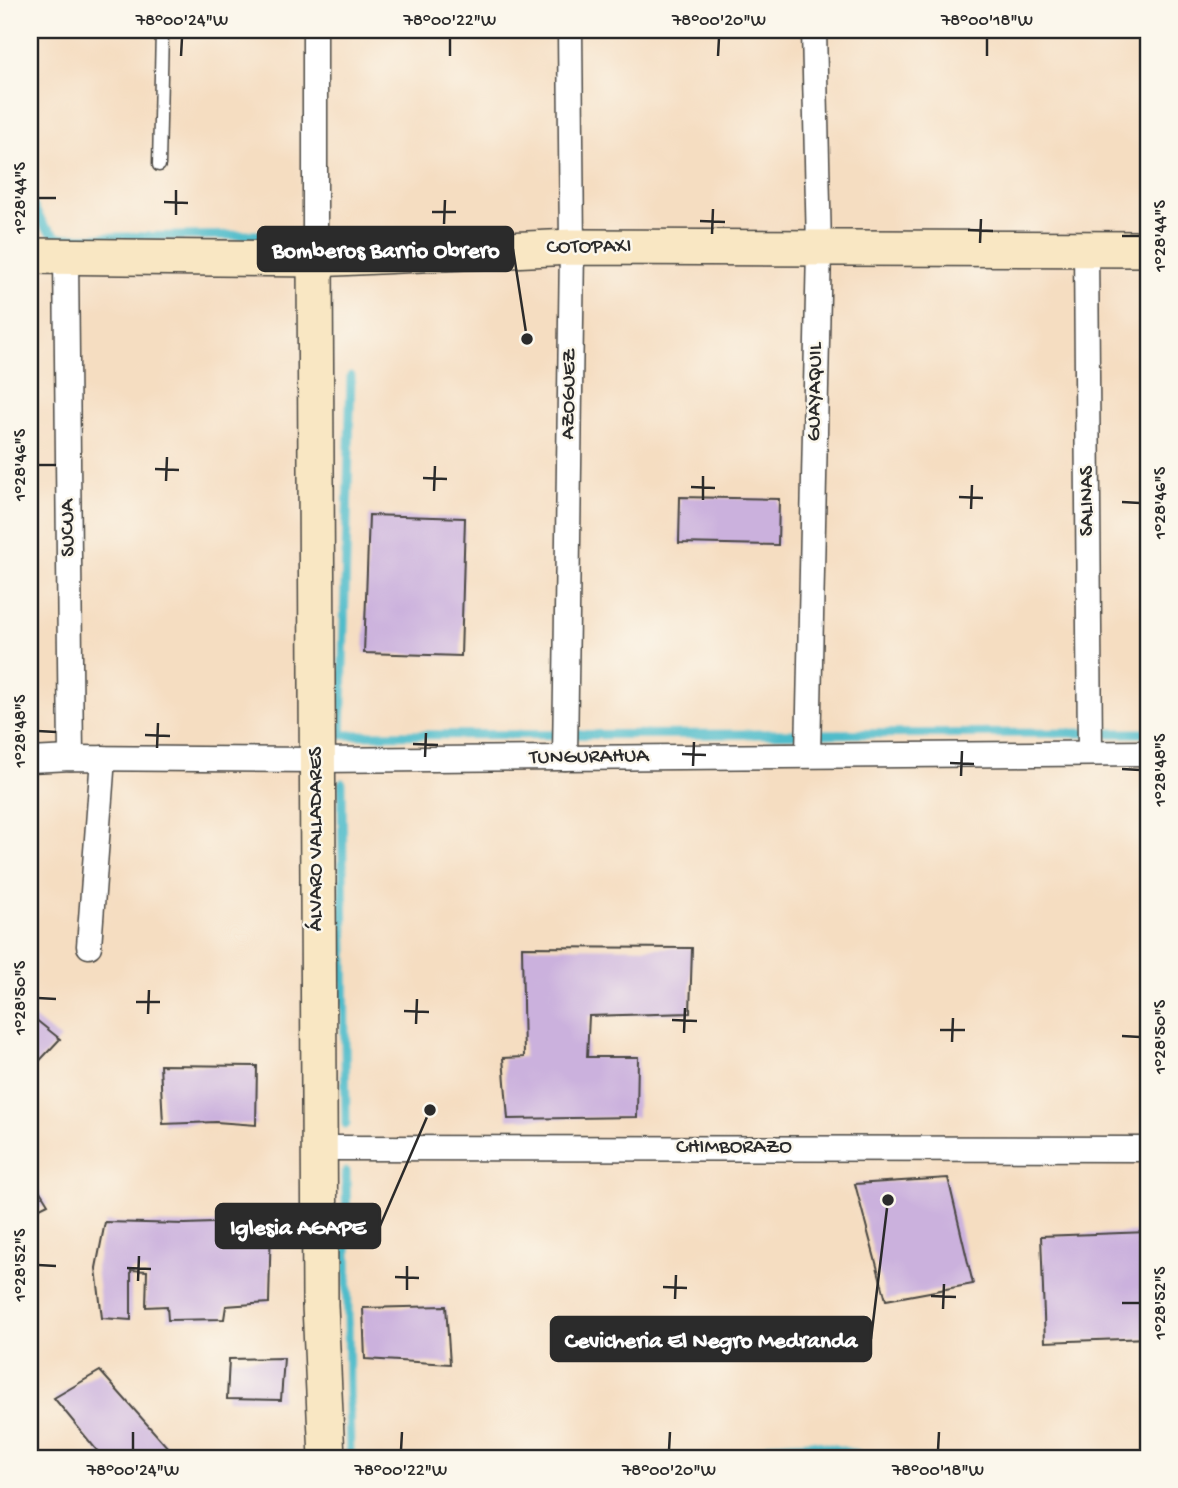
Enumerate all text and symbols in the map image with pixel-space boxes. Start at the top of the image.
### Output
text: 78°00'24"W [135,11,228,32]
text: 78°00'22"W [403,11,496,32]
text: 78°00'20"W [671,11,766,32]
text: 78°00'18"W [940,11,1033,32]
text: 1°28'44"S [11,162,32,235]
text: 1°28'44"S [1151,200,1172,273]
callout: Bomberos Barrio Obrero [258,227,513,271]
street label: COTOPAXI [546,235,632,261]
text: Bomberos Barrio Obrero [271,239,500,266]
street label: GUAYAQUIL [803,341,829,442]
street label: AZOGUEZ [557,348,583,440]
text: 1°28'46"S [11,428,32,502]
street label: SALINAS [1076,465,1101,536]
text: 1°28'46"S [1151,466,1172,540]
street label: SUCUA [56,497,82,557]
text: 1°28'48"S [11,694,32,768]
text: 1°28'48"S [1151,733,1172,807]
street label: TUNGURAHUA [528,744,650,772]
street label: ÁLVARO VALLADARES [304,746,330,931]
text: 1°28'50"S [11,960,32,1036]
text: 1°28'50"S [1151,999,1172,1075]
street label: CHIMBORAZO [676,1136,792,1161]
callout: Iglesia AGAPE [216,1204,380,1248]
text: Iglesia AGAPE [230,1216,368,1243]
text: 1°28'52"S [11,1228,32,1302]
text: 1°28'52"S [1151,1266,1172,1340]
callout: Cevicheria El Negro Medranda [551,1317,871,1361]
text: Cevicheria El Negro Medranda [565,1329,859,1356]
text: 78°00'24"W [86,1461,179,1482]
text: 78°00'22"W [354,1461,447,1482]
text: 78°00'20"W [621,1461,716,1482]
text: 78°00'18"W [891,1461,984,1482]

